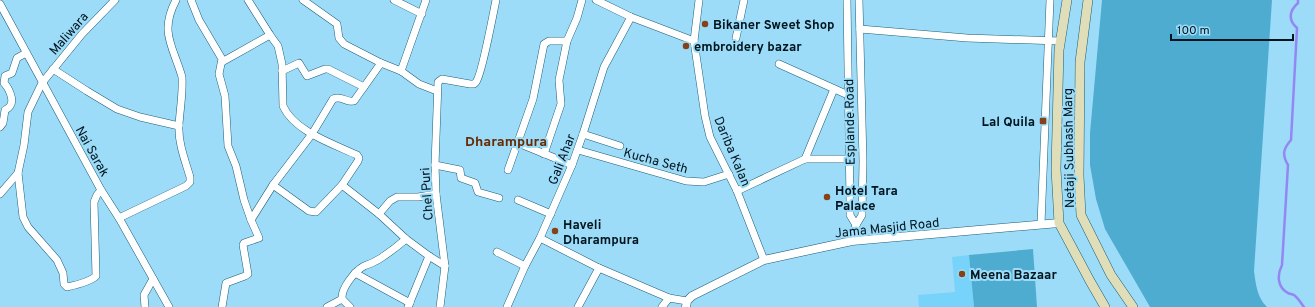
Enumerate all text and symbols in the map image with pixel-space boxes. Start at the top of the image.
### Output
street label: Maliwara [47,10,92,59]
scale bar [1171,16,1293,42]
place label: Bikaner Sweet Shop [713,18,834,34]
marker: Bikaner Sweet Shop [700,19,710,29]
text: 100 m [1177,23,1210,39]
place label: embroidery bazar [694,40,802,56]
marker: embroidery bazar [681,41,691,51]
street label: Esplande Road [842,79,860,165]
street label: Netaji Subhash Marg [1061,88,1079,208]
street label: Dariba Kalan [709,114,753,189]
place label: Lal Quila [982,115,1035,131]
marker: Lal Quila [1038,116,1048,126]
street label: Nai Sarak [71,124,112,180]
street label: Gali Ahar [546,132,580,187]
district label: Dharampura [465,134,547,151]
street label: Kucha Seth [622,146,689,178]
street label: Chel Puri [418,167,438,221]
place label: Hotel Tara Palace [835,184,898,215]
marker: Hotel Tara Palace [822,192,832,202]
street label: Jama Masjid Road [834,216,940,242]
place label: Haveli Dharampura [563,218,639,249]
marker: Haveli Dharampura [550,226,560,236]
place label: Meena Bazaar [970,268,1057,284]
marker: Meena Bazaar [957,269,967,279]

